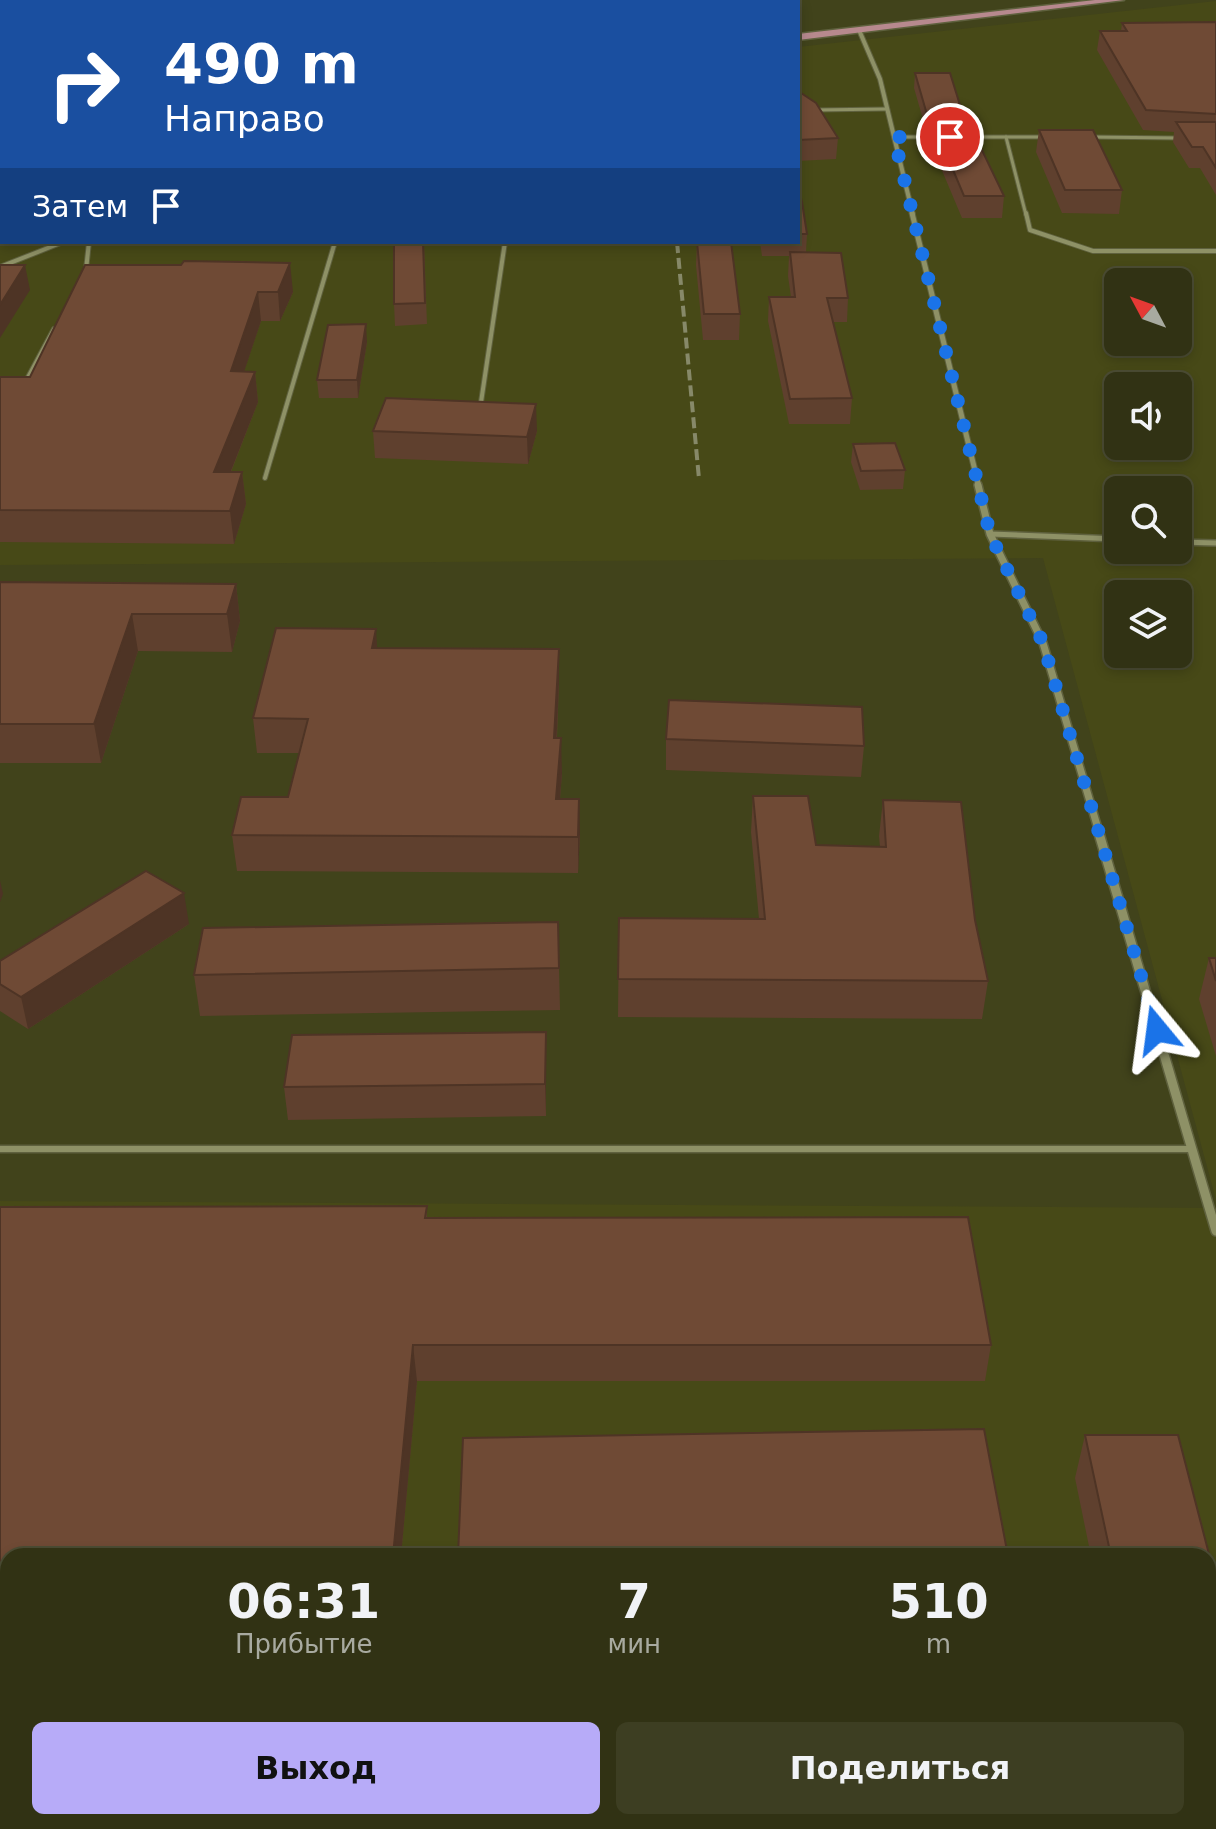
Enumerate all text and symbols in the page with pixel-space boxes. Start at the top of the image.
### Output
text: 490 m [164,31,359,96]
icon: right [32,32,136,136]
text: Направо [164,98,325,139]
pin [916,103,984,171]
icon: arrive [928,115,972,159]
icon: arrive [144,184,188,228]
text: Затем [32,189,128,224]
north arrow [1104,268,1192,356]
map controls [1104,268,1192,668]
button: sound [1104,372,1192,460]
button: search [1104,476,1192,564]
button: layers [1104,580,1192,668]
position arrow [1115,988,1199,1072]
text: 06:31 [227,1573,380,1629]
text: 7 [618,1573,651,1629]
text: 510 [888,1573,989,1629]
text: Прибытие [235,1629,373,1659]
text: мин [608,1629,661,1659]
text: m [926,1629,951,1659]
button: Выход [32,1722,600,1814]
button: Поделиться [616,1722,1184,1814]

